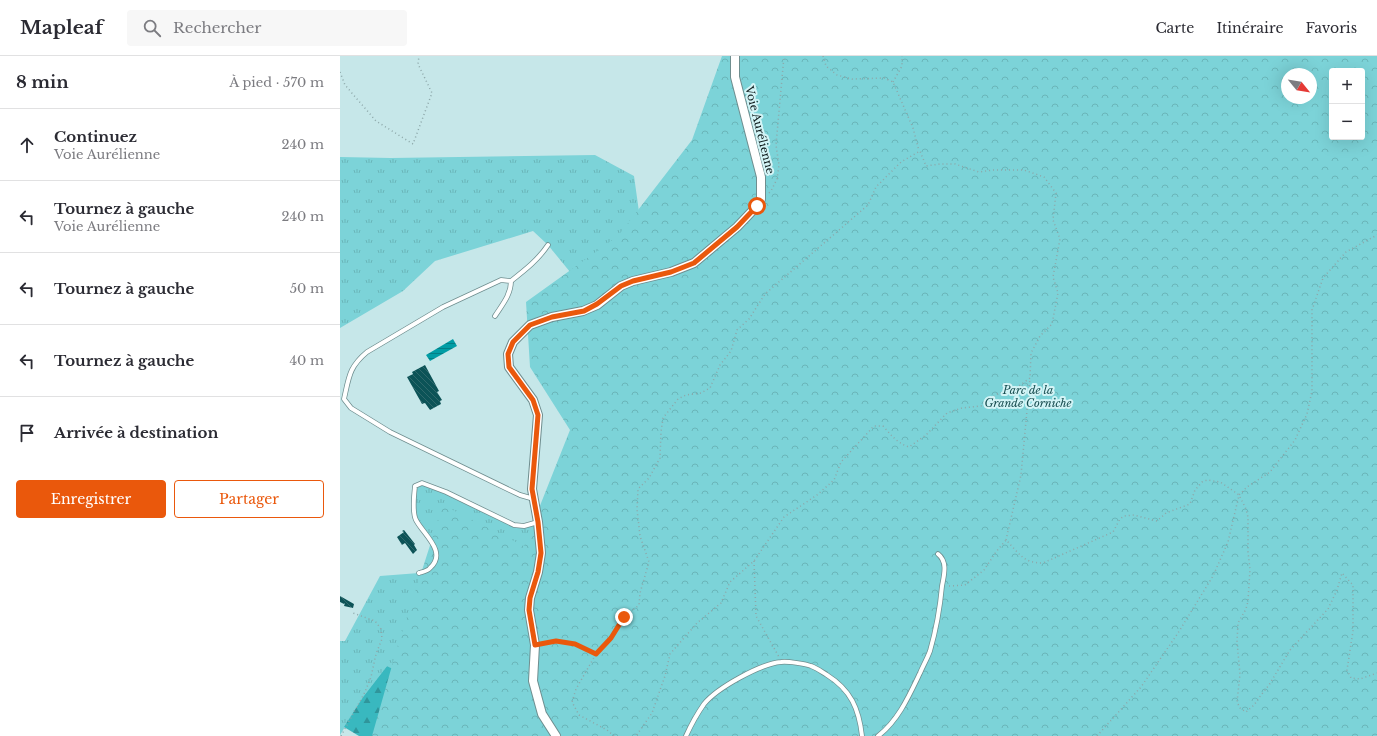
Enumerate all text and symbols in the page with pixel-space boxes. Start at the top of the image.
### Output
search box [127,10,407,46]
text: Mapleaf [20,16,103,39]
icon: search [141,17,163,39]
text: Rechercher [173,18,261,37]
text: Carte [1155,19,1194,37]
text: Itinéraire [1216,19,1283,37]
text: Favoris [1305,19,1357,37]
north arrow [1281,68,1317,104]
map controls [1329,68,1365,140]
button: + [1329,68,1365,104]
text: 8 min [16,72,69,93]
text: À pied · 570 m [229,74,324,91]
street label: Voie Aurélienne [742,84,778,175]
button: − [1329,104,1365,140]
text: Continuez [54,127,137,146]
icon: ahead [16,134,38,156]
text: 240 m [281,136,324,153]
text: Voie Aurélienne [54,146,160,163]
route start [748,197,766,215]
text: Tournez à gauche [54,199,194,218]
icon: left [16,206,38,228]
text: 240 m [281,208,324,225]
text: Voie Aurélienne [54,218,160,235]
icon: left [16,278,38,300]
text: Tournez à gauche [54,279,194,298]
text: 50 m [290,280,324,297]
icon: left [16,350,38,372]
text: Tournez à gauche [54,351,194,370]
text: 40 m [289,352,324,369]
park label: Parc de la Grande Corniche [984,383,1072,410]
icon: arrive [16,422,38,444]
text: Arrivée à destination [54,423,218,442]
button: Enregistrer [16,480,166,518]
button: Partager [174,480,324,518]
route end [615,608,633,626]

